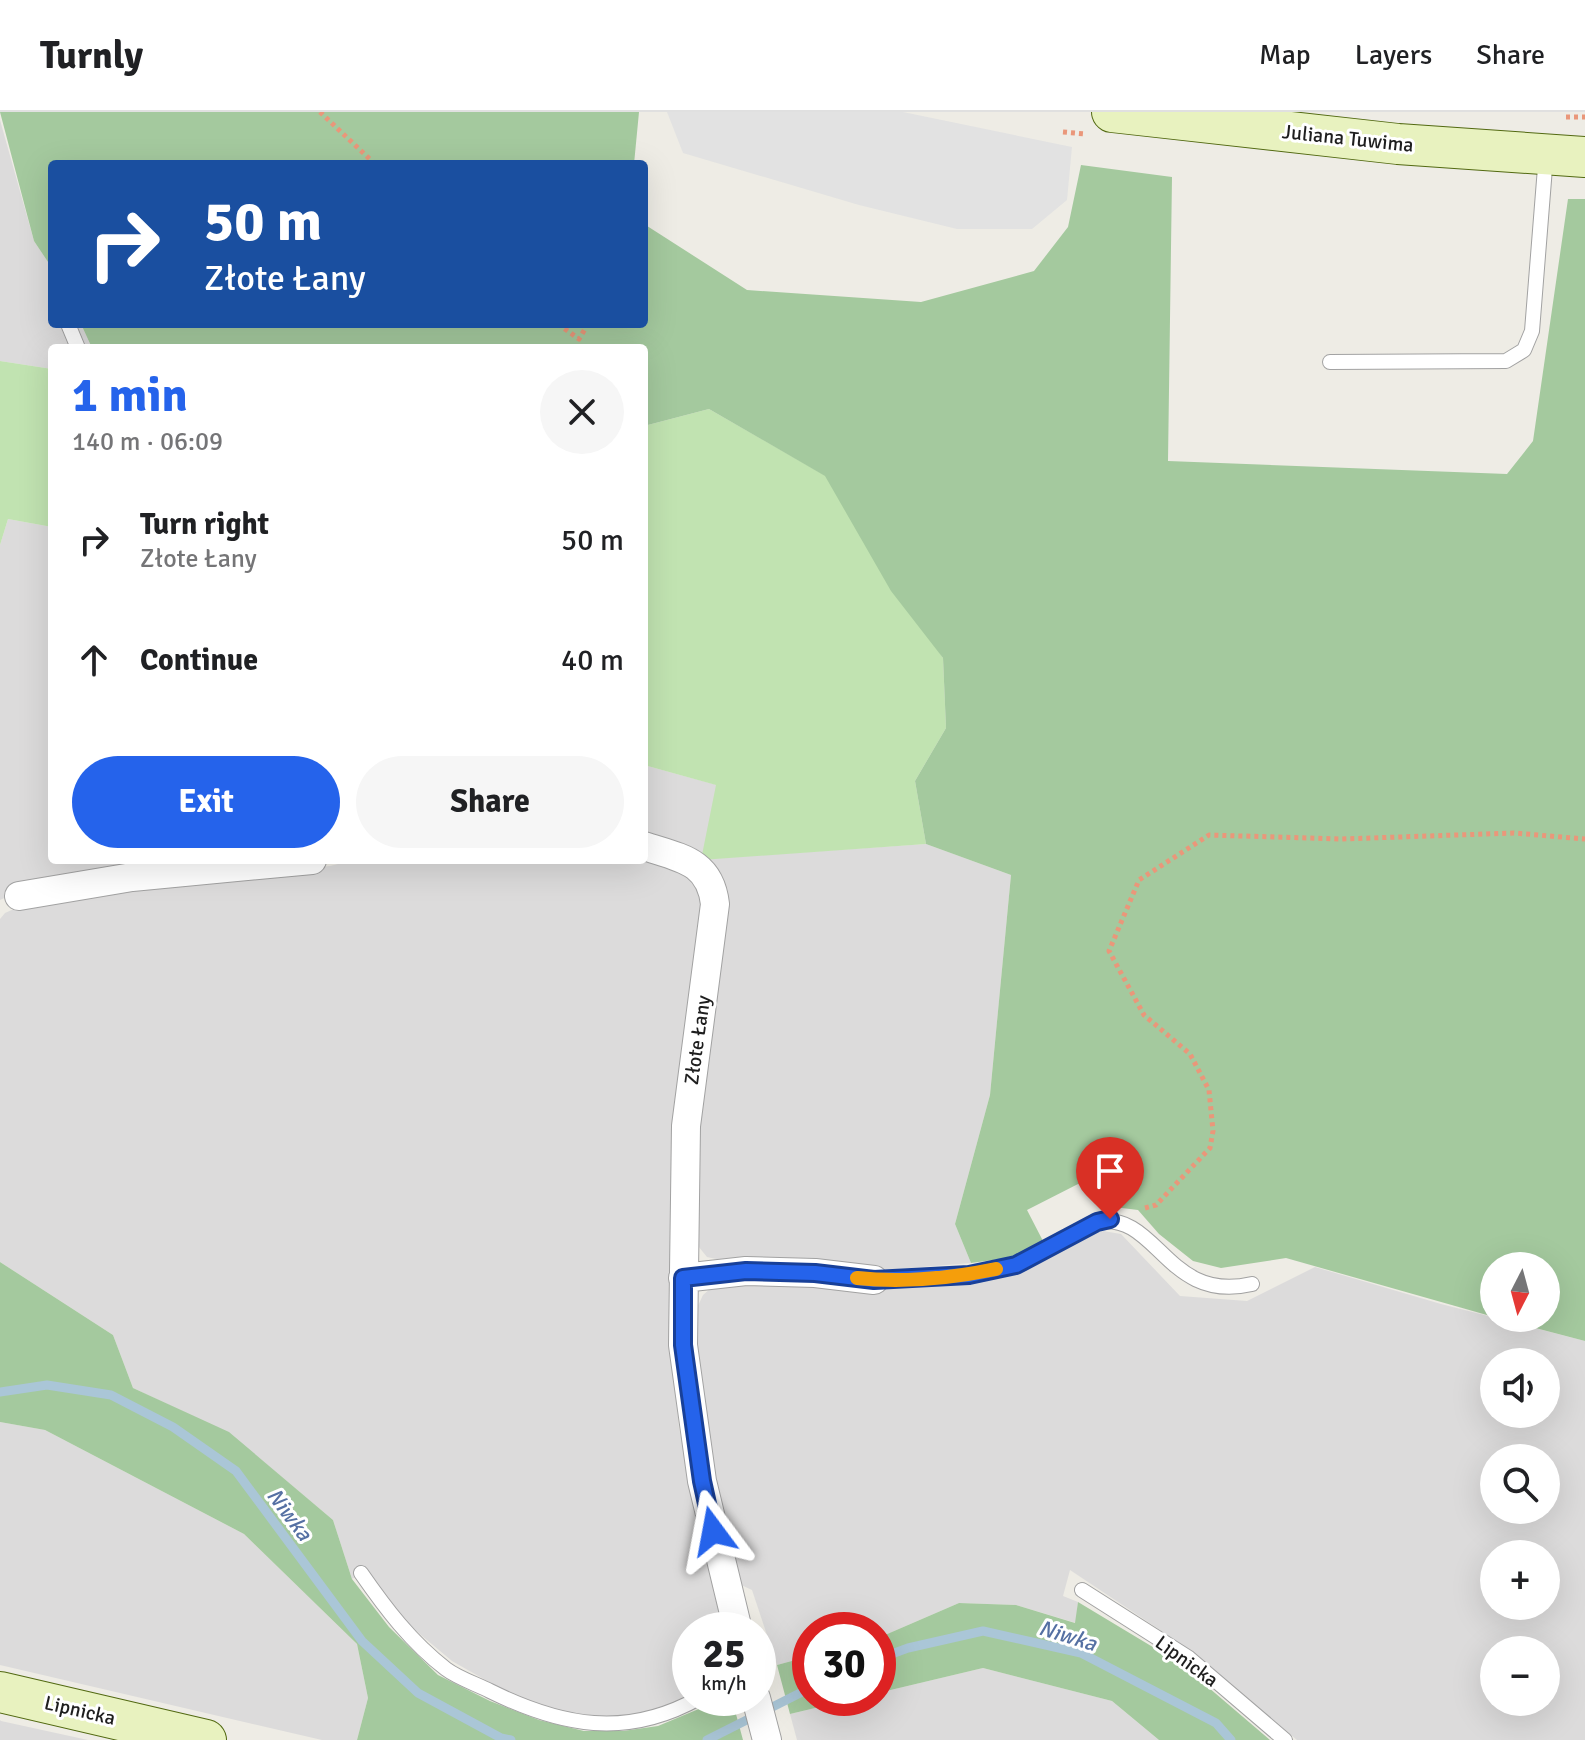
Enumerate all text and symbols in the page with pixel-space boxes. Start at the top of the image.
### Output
text: Turnly [40,32,143,79]
text: Map [1259,38,1311,72]
text: Layers [1355,38,1432,72]
text: Share [1476,38,1545,72]
street label: Juliana Tuwima [1281,119,1415,158]
text: 50 m [204,187,322,256]
icon: right [72,192,176,296]
text: Złote Łany [204,256,366,301]
text: 1 min [72,366,188,425]
button: close [540,370,624,454]
text: 140 m · 06:09 [72,426,223,458]
text: Turn right [140,506,269,543]
icon: right [72,518,116,562]
text: 50 m [561,522,624,559]
text: Złote Łany [140,543,257,575]
icon: ahead [72,638,116,682]
text: Continue [140,642,258,679]
text: 40 m [561,642,624,679]
button: Exit [72,756,340,848]
button: Share [356,756,624,848]
street label: Złote Łany [679,993,716,1086]
pin [1076,1137,1144,1219]
icon: arrive [1088,1149,1132,1193]
north arrow [1480,1252,1560,1332]
map controls [1480,1252,1560,1716]
button: sound [1480,1348,1560,1428]
button: search [1480,1444,1560,1524]
water label: Niwka [261,1483,319,1547]
position arrow [671,1489,755,1573]
button: + [1480,1540,1560,1620]
speed limit sign: 30 [792,1612,896,1716]
water label: Niwka [1036,1614,1101,1657]
text: 25 [702,1629,746,1679]
street label: Lipnicka [1150,1630,1223,1693]
button: − [1480,1636,1560,1716]
text: km/h [701,1671,747,1696]
street label: Lipnicka [42,1690,118,1731]

